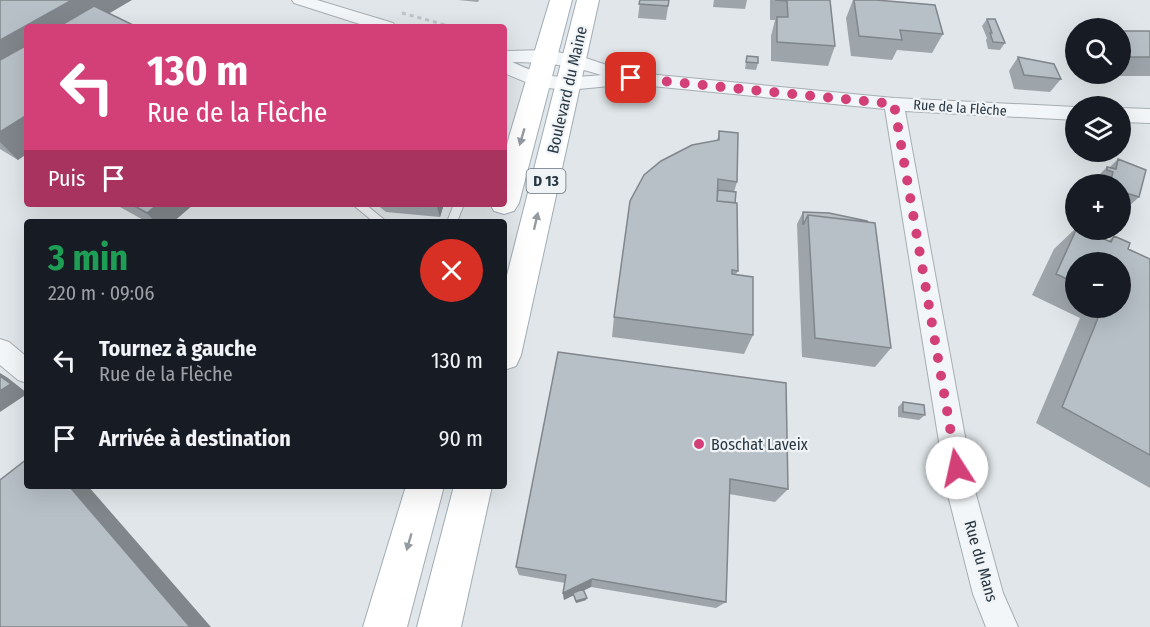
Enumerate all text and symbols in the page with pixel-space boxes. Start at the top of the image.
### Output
map controls [1065,18,1131,318]
button: search [1065,18,1131,84]
street label: Boulevard du Maine [543,24,591,155]
text: 130 m [147,46,248,96]
icon: left [48,48,126,126]
pin [605,52,656,103]
icon: arrive [614,61,647,94]
street label: Rue de la Flèche [913,96,1007,120]
button: layers [1065,96,1131,162]
text: Rue de la Flèche [147,97,327,129]
one-way arrow [517,128,526,146]
icon: arrive [97,162,130,195]
text: Puis [48,165,85,192]
road number: D 13 [526,169,566,193]
button: + [1065,174,1131,240]
one-way arrow [532,211,541,230]
text: 3 min [48,236,128,280]
button: close [420,239,483,302]
button: − [1065,252,1131,318]
text: 220 m · 09:06 [48,281,154,305]
text: Tournez à gauche [99,335,257,362]
icon: left [48,344,81,377]
text: 130 m [431,347,483,374]
text: Rue de la Flèche [99,362,233,386]
icon: arrive [48,422,81,455]
text: Arrivée à destination [99,425,291,452]
text: 90 m [439,425,483,452]
place label: Boschat Laveix [711,435,808,454]
position arrow [925,436,989,500]
marker: Boschat Laveix [692,437,706,451]
street label: Rue du Mans [960,518,1002,604]
one-way arrow [404,533,413,551]

